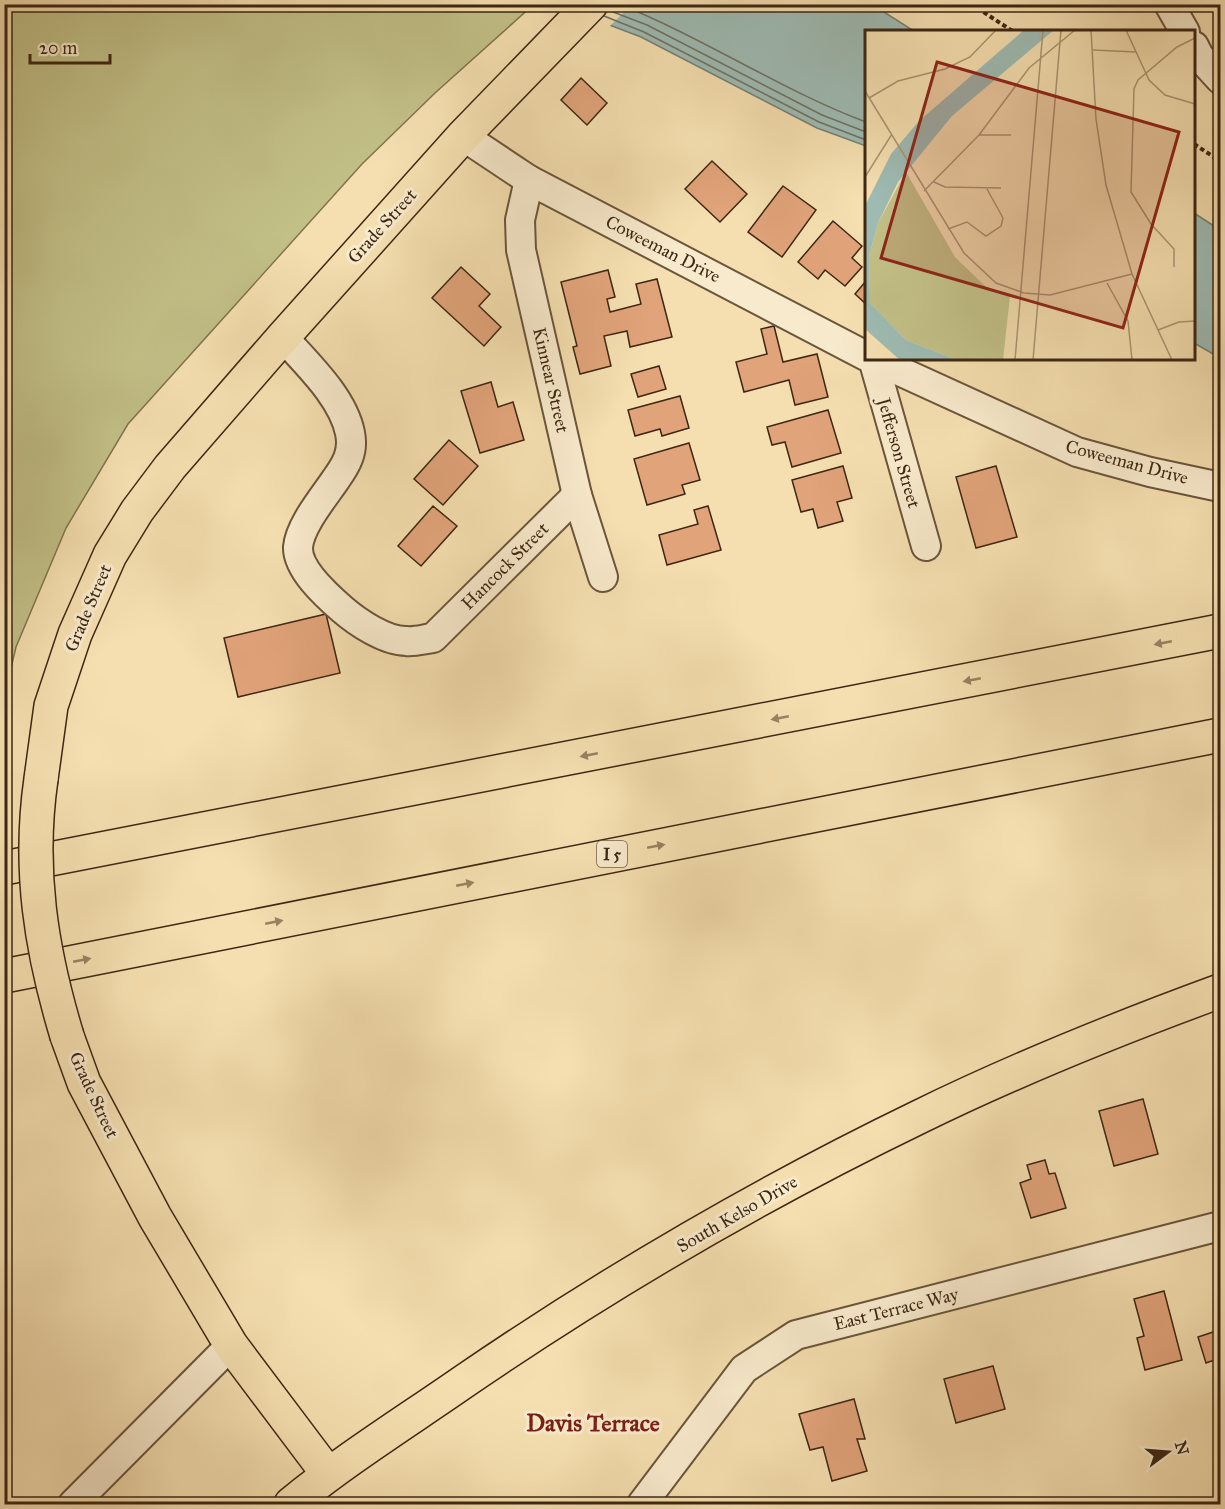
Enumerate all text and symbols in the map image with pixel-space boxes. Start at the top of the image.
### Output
scale bar [30,27,110,65]
inset map [865,30,1195,360]
text: 20 m [39,37,77,59]
street label: Grade Street [343,184,422,268]
street label: Coweeman Drive [602,211,724,287]
street label: Kinnear Street [528,325,574,436]
street label: Jefferson Street [871,393,925,511]
street label: Coweeman Drive [1063,435,1191,489]
street label: Hancock Street [457,517,554,614]
street label: Grade Street [60,560,116,655]
one-way arrow [1153,639,1172,648]
one-way arrow [962,676,981,685]
one-way arrow [771,714,790,723]
one-way arrow [579,751,598,760]
road number: I 5 [597,841,627,867]
one-way arrow [647,841,666,850]
one-way arrow [456,879,475,888]
one-way arrow [264,917,283,926]
one-way arrow [73,955,92,964]
street label: Grade Street [64,1048,124,1142]
street label: South Kelso Drive [673,1171,801,1257]
street label: East Terrace Way [831,1283,961,1335]
district label: Davis Terrace [526,1408,660,1438]
north arrow [1138,1422,1198,1482]
text: N [1171,1439,1193,1458]

